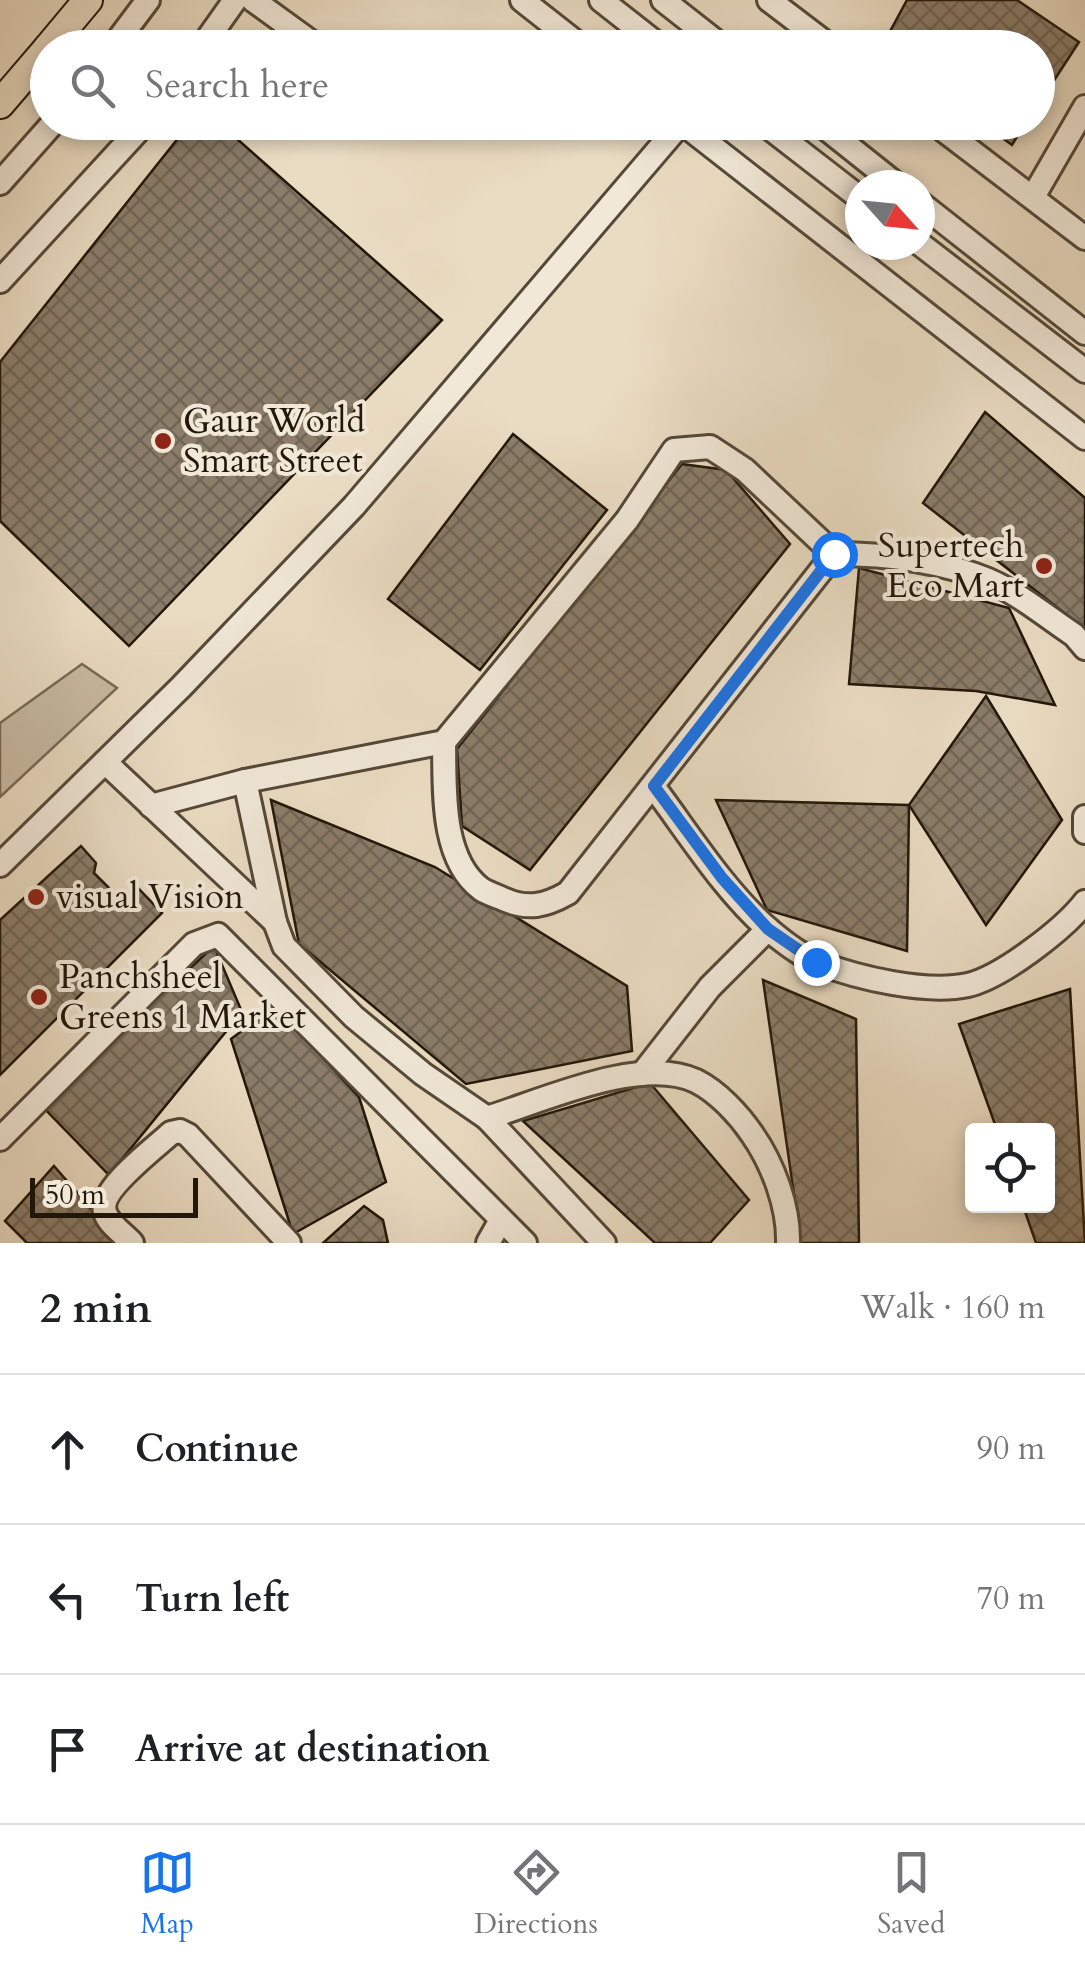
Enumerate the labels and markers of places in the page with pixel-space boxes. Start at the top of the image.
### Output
place label: Gaur World Smart Street [183,397,365,485]
marker: Gaur World Smart Street [152,430,174,452]
place label: Supertech Eco Mart [878,522,1024,610]
marker: Supertech Eco Mart [1033,555,1055,577]
place label: visual Vision [56,873,244,921]
marker: visual Vision [25,886,47,908]
place label: Panchsheel Greens 1 Market [59,953,306,1041]
marker: Panchsheel Greens 1 Market [28,986,50,1008]

